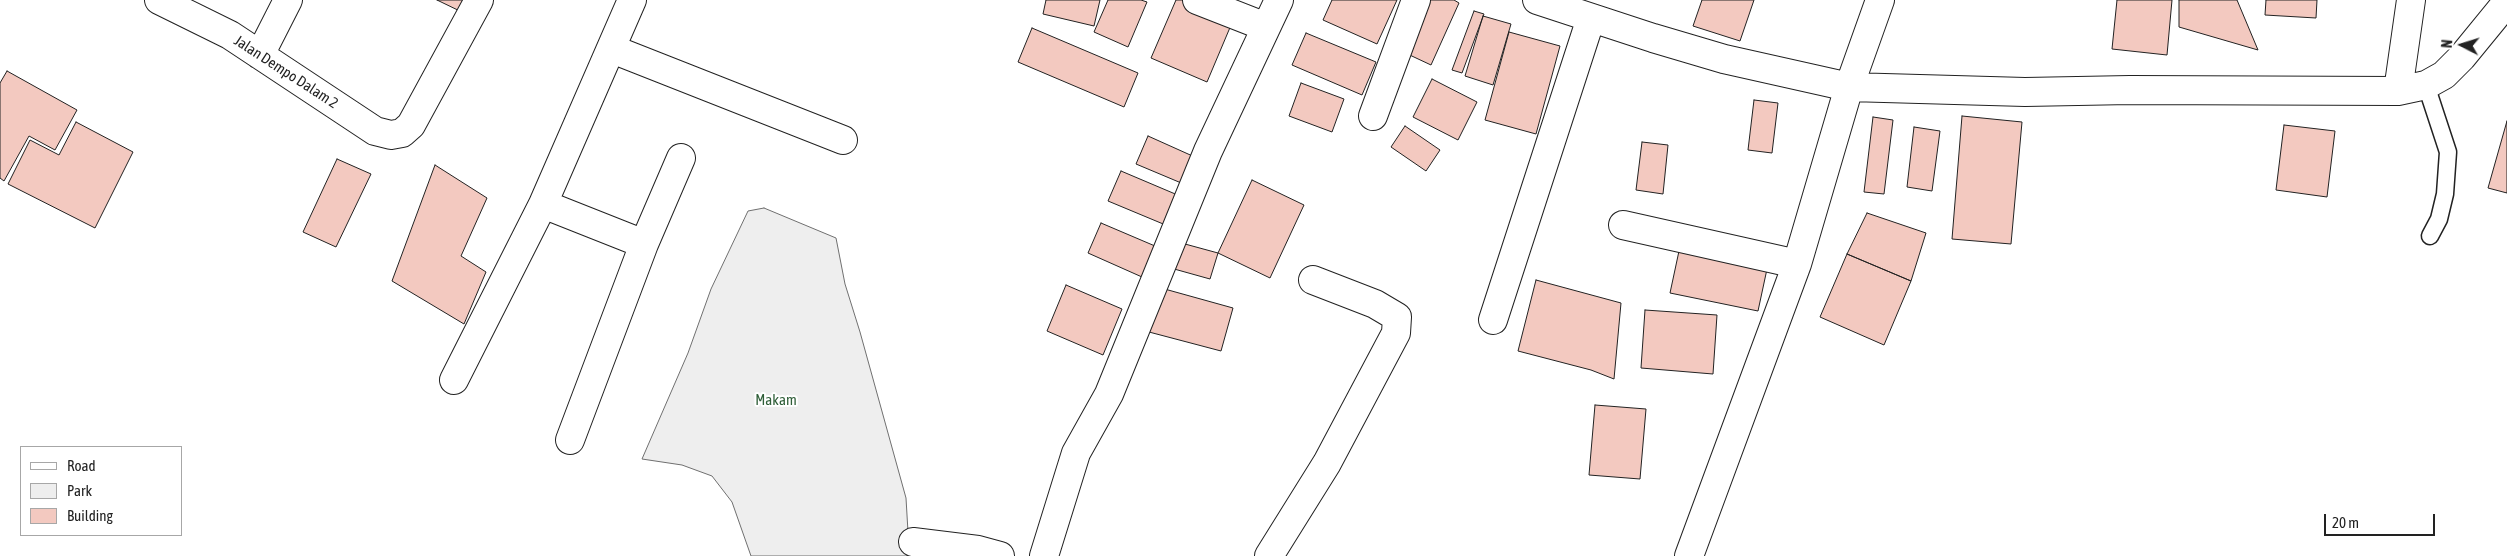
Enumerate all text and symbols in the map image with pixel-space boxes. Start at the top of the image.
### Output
north arrow [2437,20,2487,70]
street label: Jalan Dempo Dalam 2 [231,32,341,112]
text: N [2439,39,2455,49]
park label: Makam [755,391,797,409]
legend [20,446,182,536]
text: Road [67,457,96,474]
text: Park [67,482,92,499]
scale bar [2327,504,2438,536]
text: Building [67,507,113,524]
text: 20 m [2332,514,2359,531]

